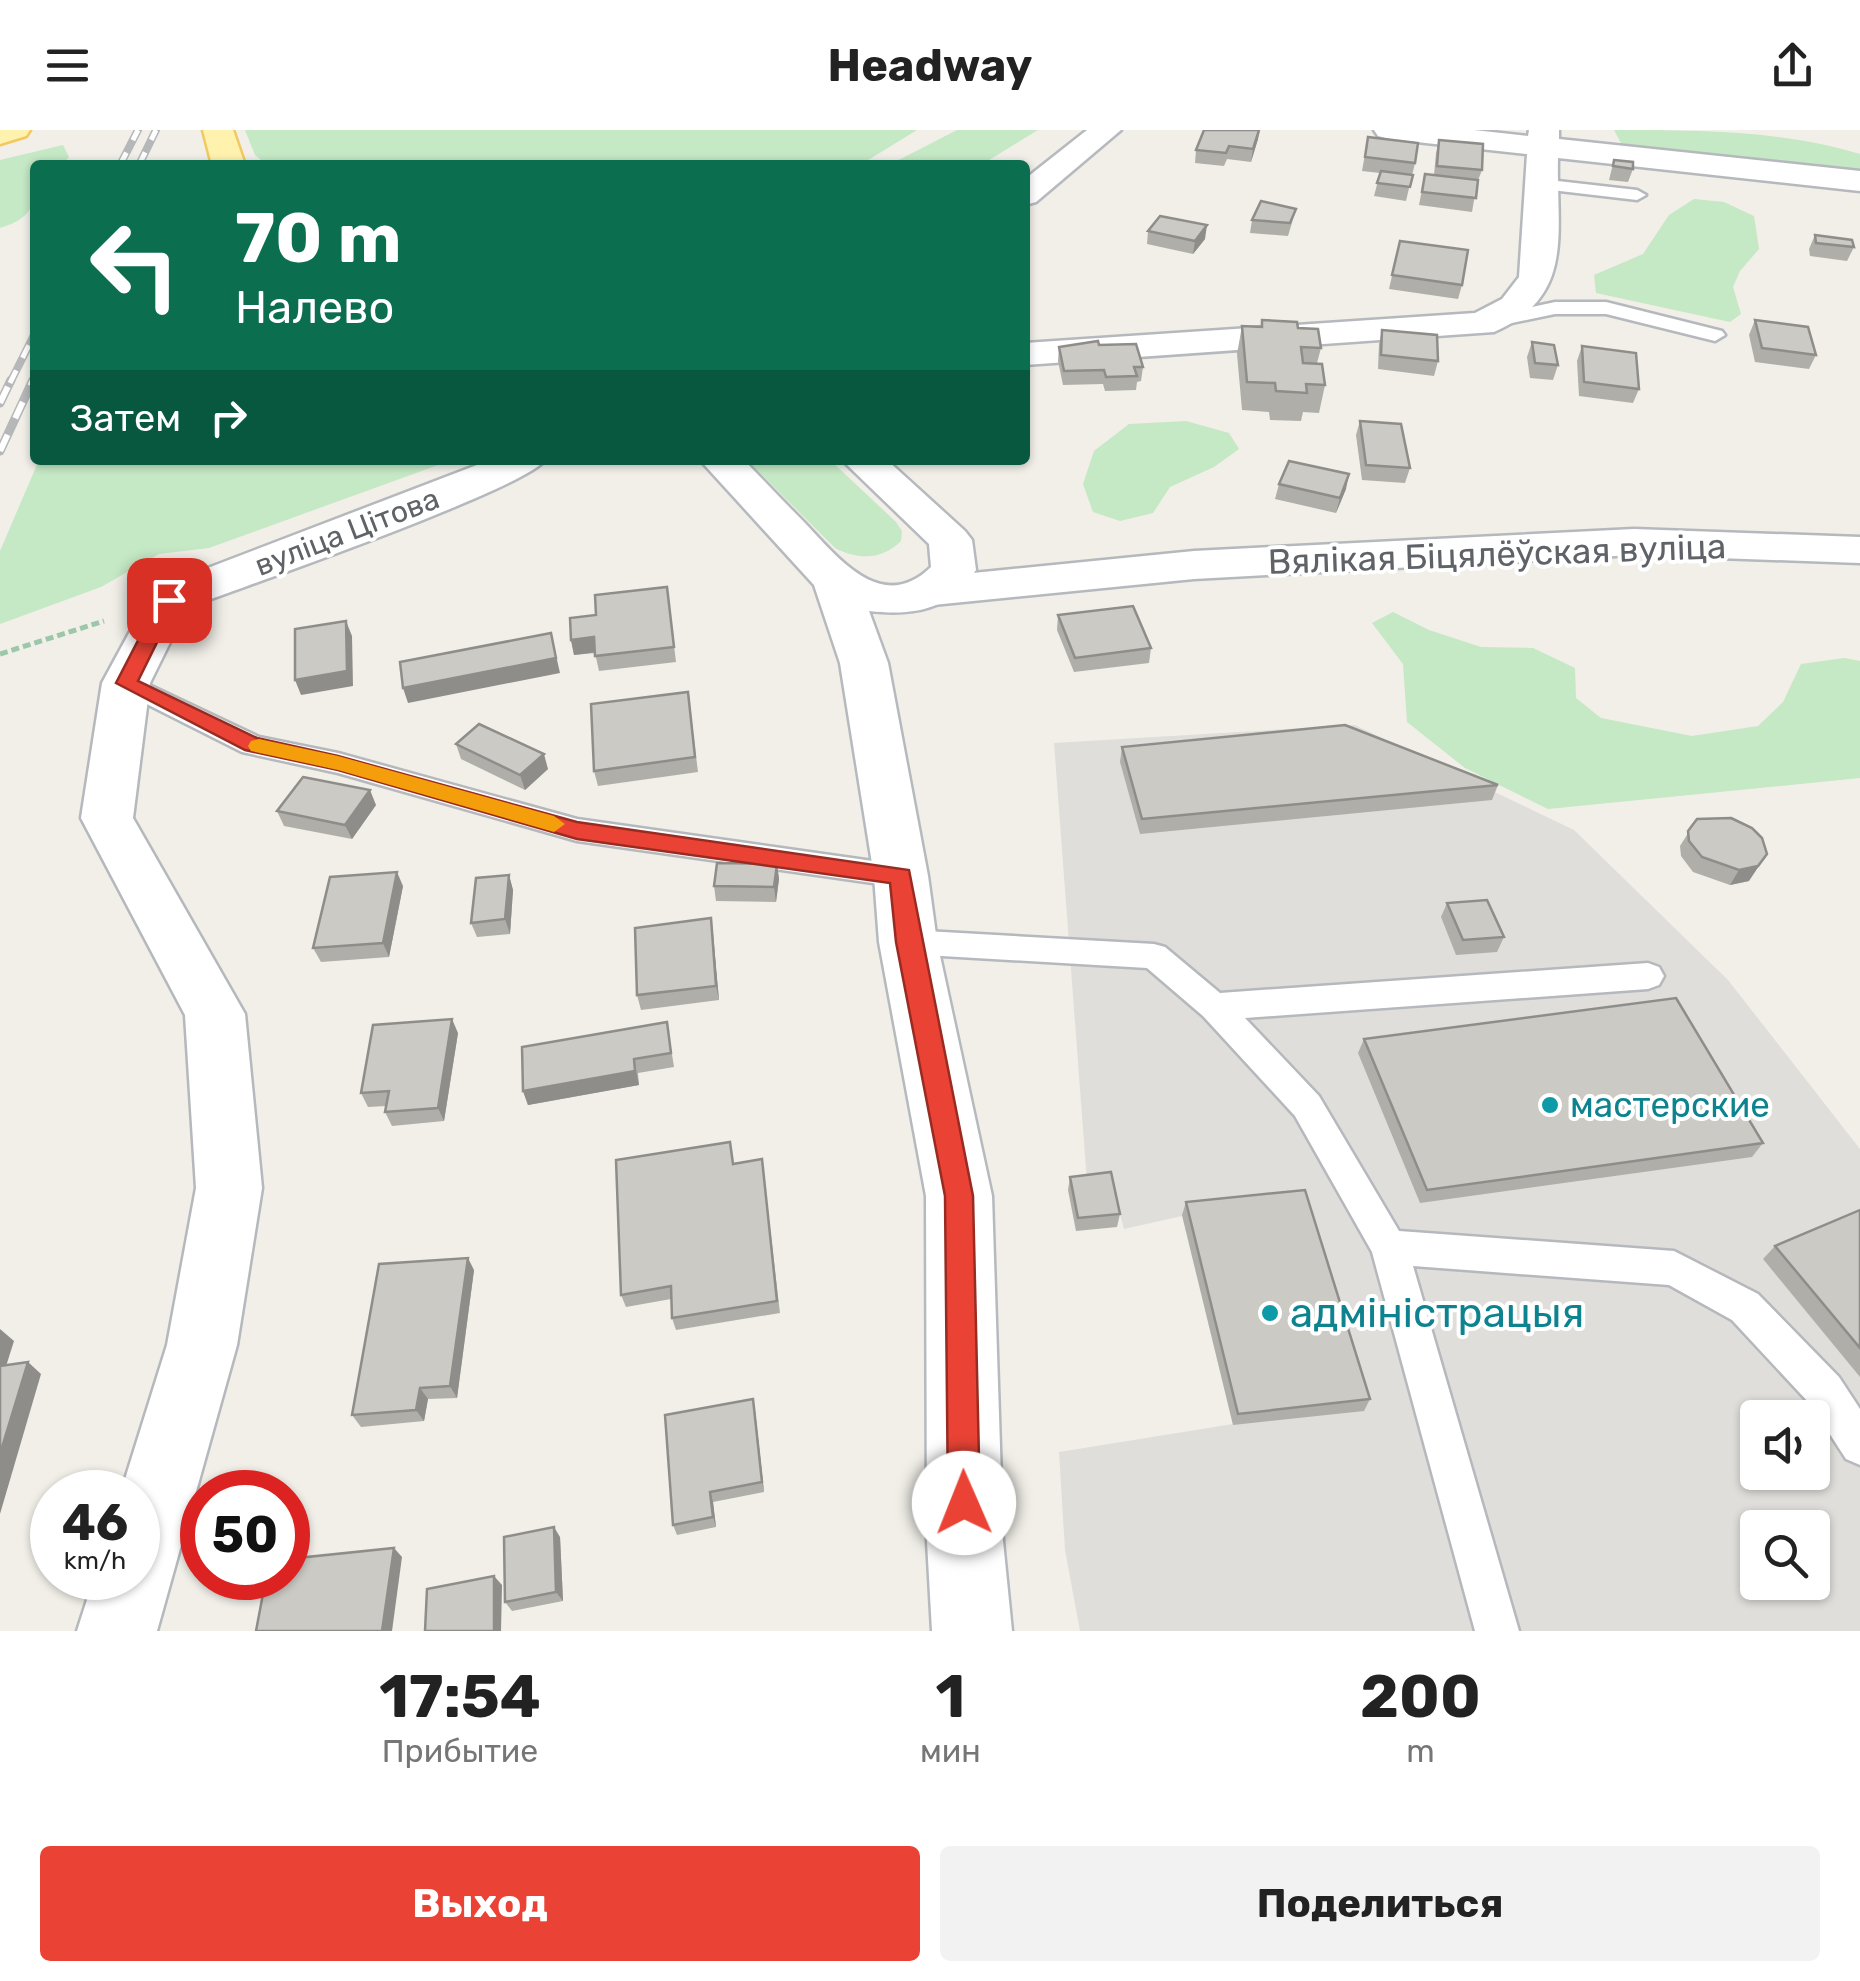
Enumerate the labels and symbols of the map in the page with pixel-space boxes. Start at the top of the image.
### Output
street label: вуліца Цітова [250,480,444,584]
street label: Вялікая Біцялёўская вуліца [1267,525,1727,583]
pin [127,558,212,643]
place label: мастерские [1570,1084,1770,1126]
marker: мастерские [1539,1094,1561,1116]
place label: адміністрацыя [1290,1288,1584,1338]
marker: адміністрацыя [1259,1302,1281,1324]
position arrow [912,1451,1016,1555]
speed limit sign: 50 [180,1470,310,1600]

